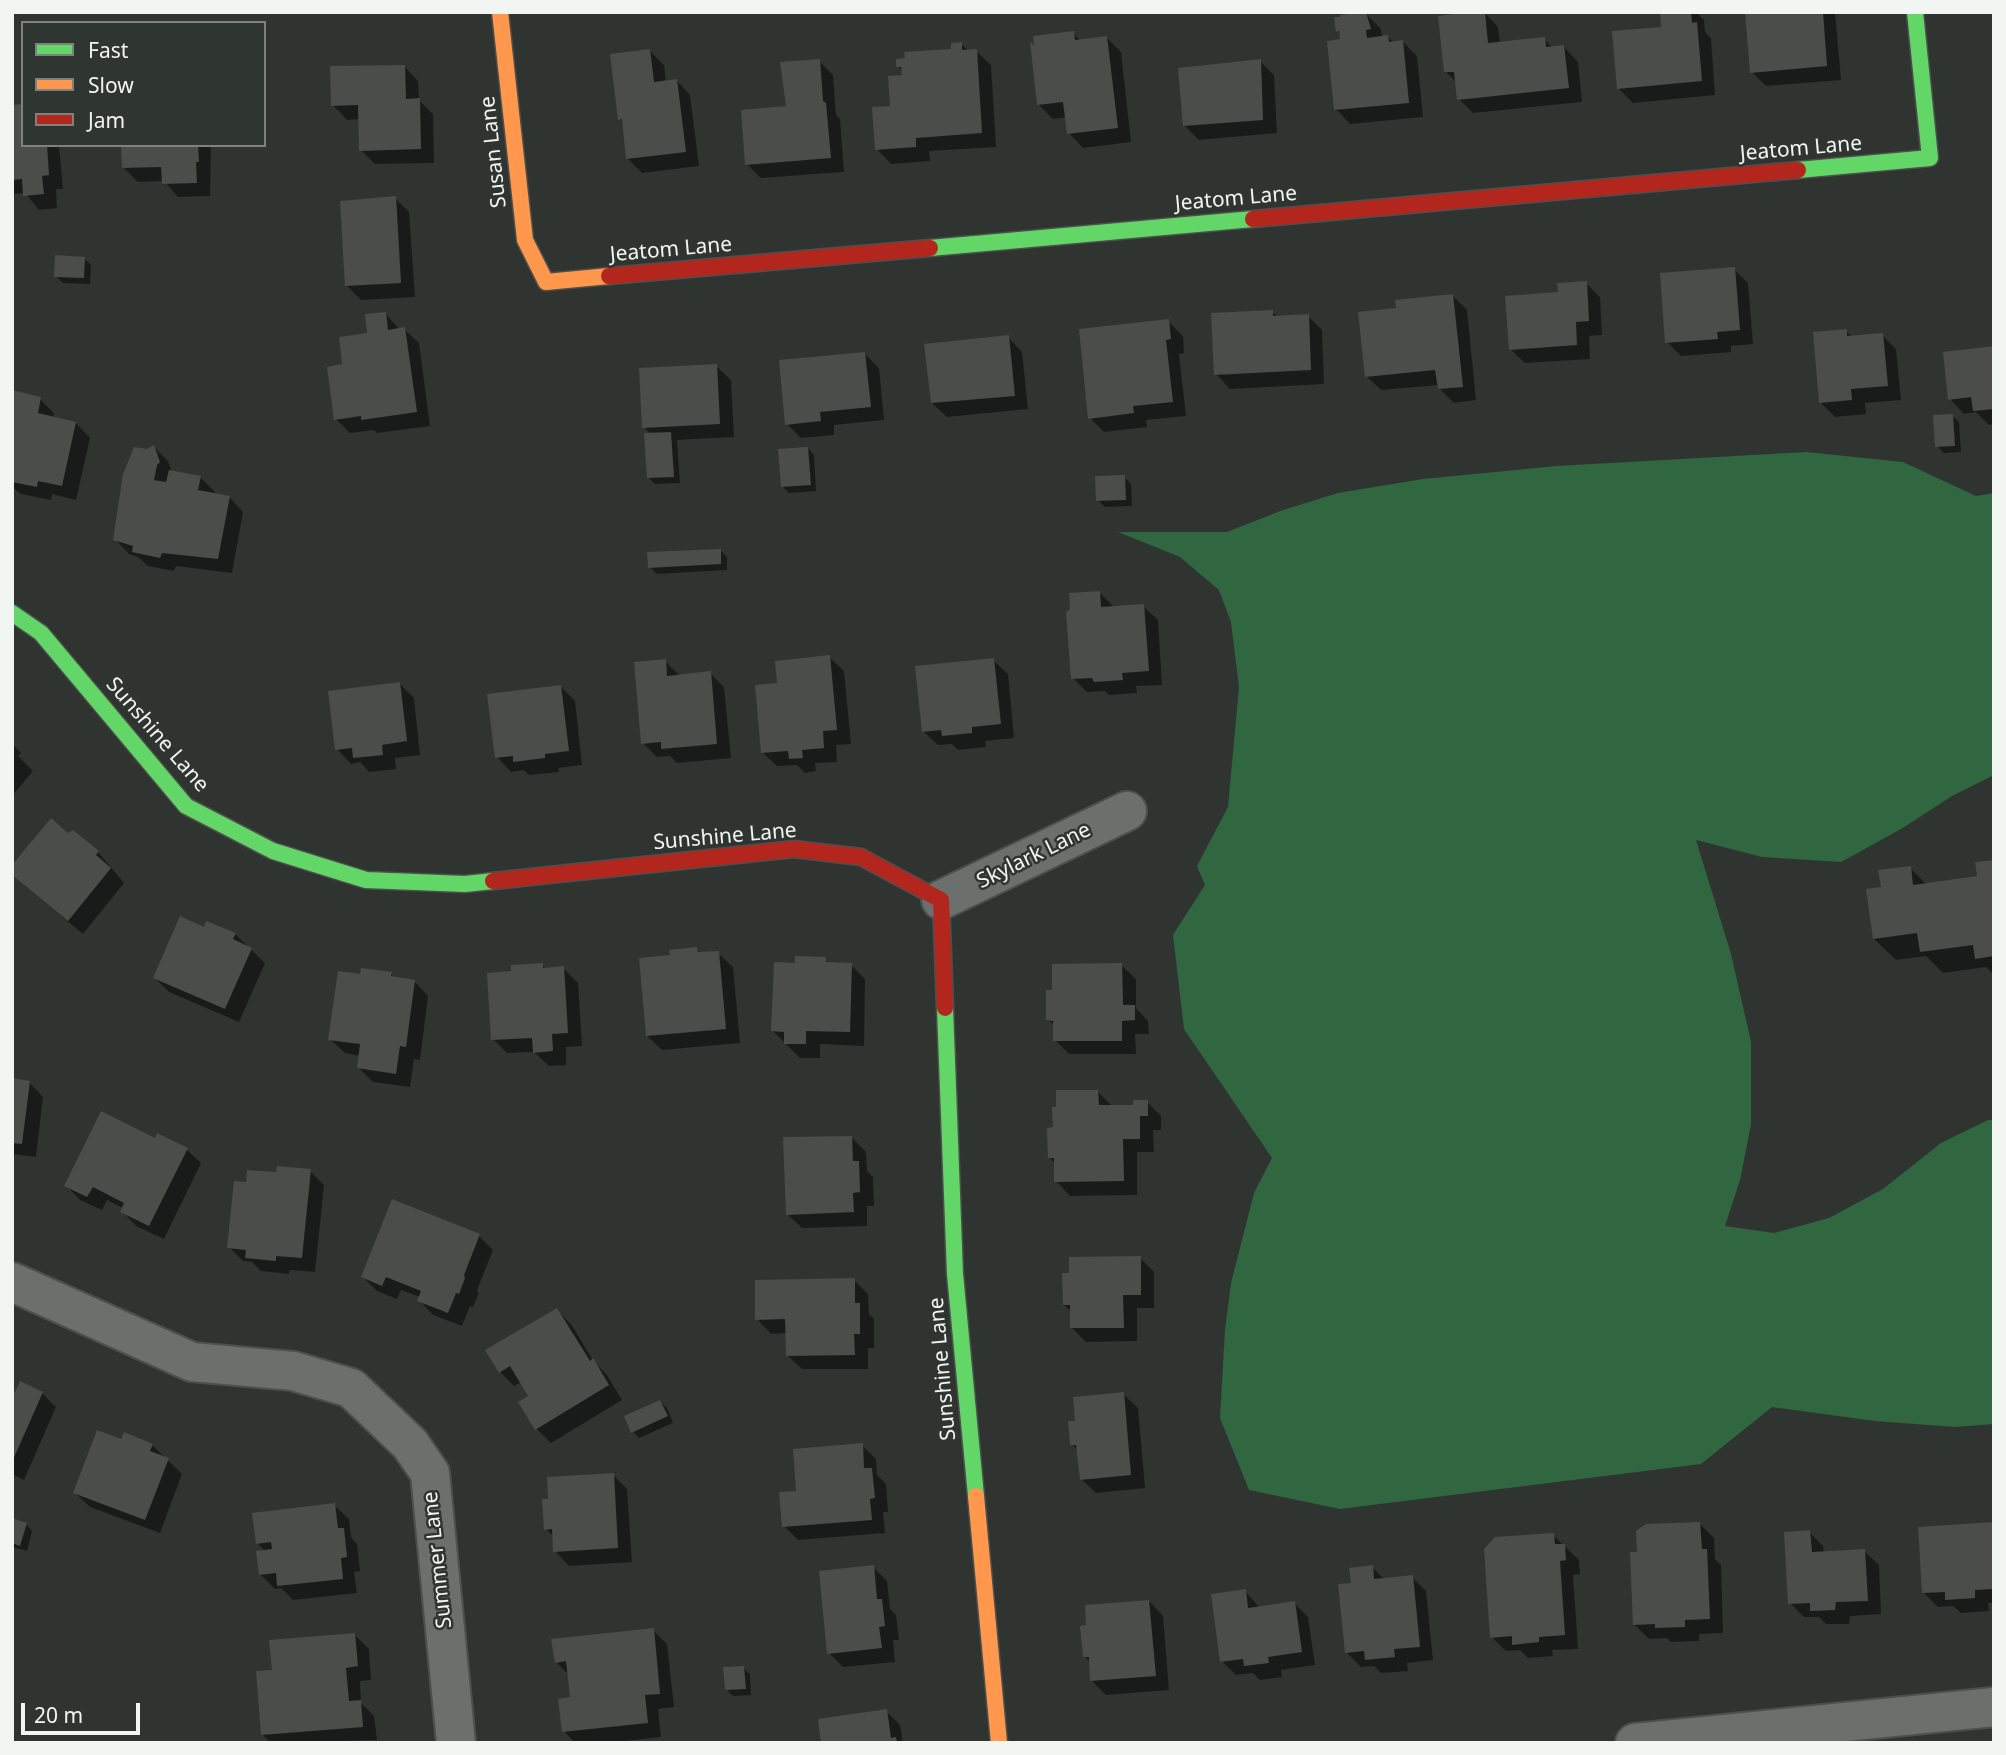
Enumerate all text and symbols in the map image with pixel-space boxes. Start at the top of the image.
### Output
legend [21,21,266,147]
text: Fast [88,36,128,64]
text: Slow [88,71,134,99]
street label: Susan Lane [476,95,512,209]
text: Jam [88,106,125,134]
street label: Jeatom Lane [1739,131,1863,167]
street label: Jeatom Lane [1174,181,1298,217]
street label: Jeatom Lane [609,232,733,268]
street label: Sunshine Lane [100,672,214,798]
street label: Sunshine Lane [652,818,798,856]
street label: Skylark Lane [973,818,1095,894]
street label: Sunshine Lane [924,1296,962,1442]
street label: Summer Lane [418,1490,458,1630]
scale bar [24,1688,144,1732]
text: 20 m [34,1701,83,1729]

